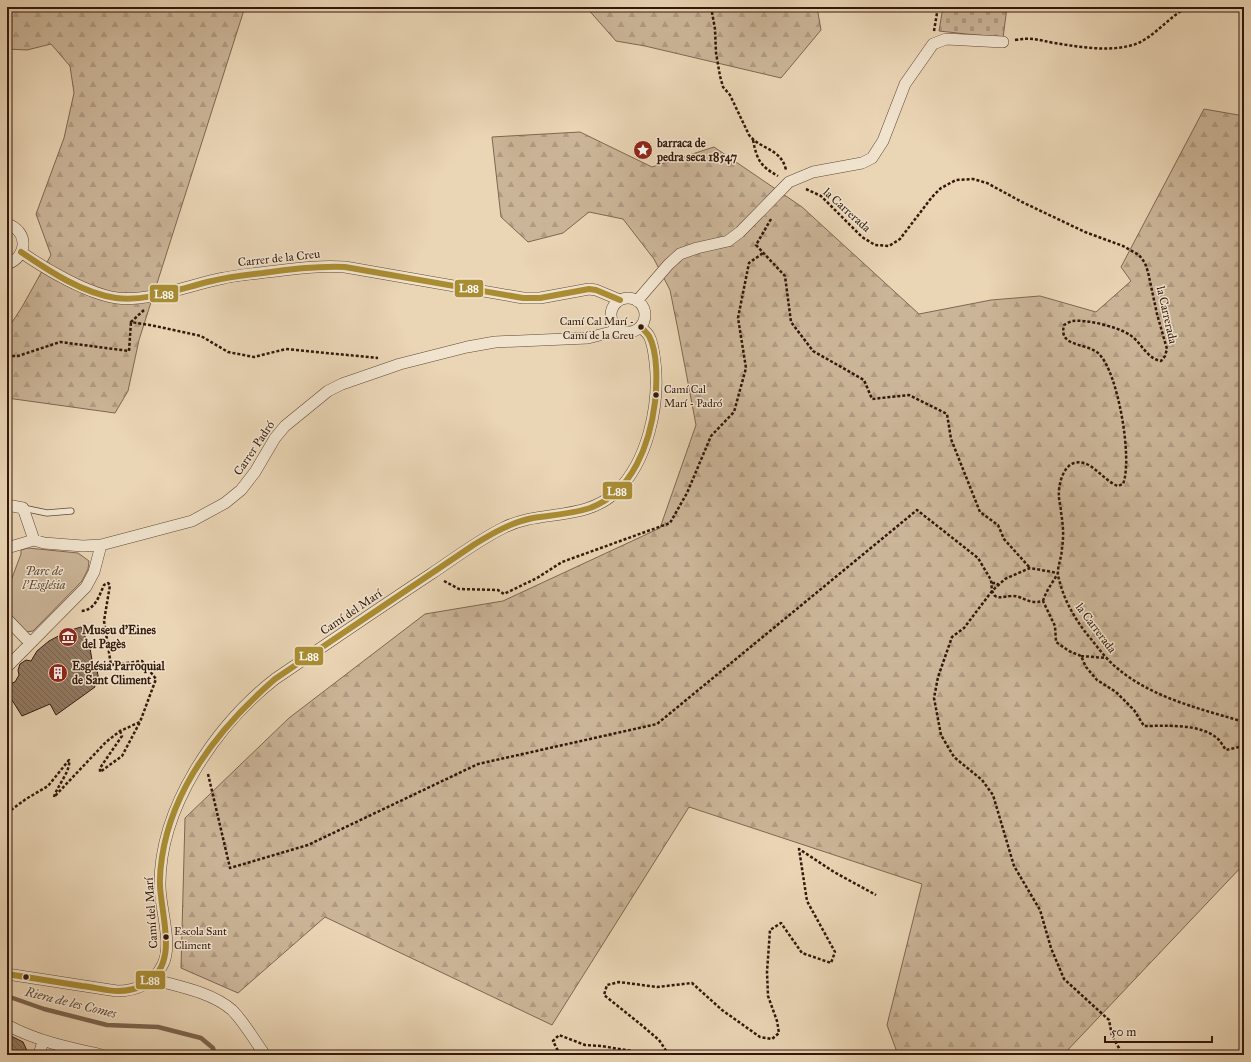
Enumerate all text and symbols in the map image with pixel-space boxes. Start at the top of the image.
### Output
place label: barraca de pedra seca 18547 [656,136,738,165]
place icon: barraca de pedra seca 18547 [632,139,654,161]
street label: la Carrerada [820,185,874,235]
street label: Carrer de la Creu [237,247,321,269]
line badge: L88 [454,279,484,298]
text: L88 [459,282,479,295]
line badge: L88 [149,284,179,303]
street label: la Carrerada [1154,285,1181,346]
text: L88 [154,288,174,301]
place label: Camí Cal Marí - Camí de la Creu [560,315,634,342]
marker: Camí Cal Marí - Camí de la Creu [636,322,646,332]
place label: Camí Cal Marí - Padró [664,383,723,410]
marker: Camí Cal Marí - Padró [651,390,661,400]
street label: Carrer Padró [231,418,277,478]
line badge: L88 [602,481,633,500]
text: L88 [607,485,627,498]
park label: Parc de l'Església [22,564,66,592]
street label: Camí del Marí [318,586,385,638]
street label: la Carrerada [1073,600,1120,656]
place label: Museu d’Eines del Pagès [82,623,156,652]
museum icon: Museu d’Eines del Pagès [57,626,79,648]
line badge: L88 [294,646,324,666]
text: L88 [299,650,319,663]
place label: Església Parroquial de Sant Climent [72,659,165,687]
building icon: Església Parroquial de Sant Climent [47,662,69,684]
street label: Camí del Marí [141,876,160,949]
place label: Escola Sant Climent [174,925,227,952]
marker: Escola Sant Climent [161,932,171,942]
line badge: L88 [135,970,166,990]
unlabelled marker [21,972,31,982]
text: L88 [140,974,160,987]
water label: Riera de les Comes [23,984,118,1022]
scale bar [1105,1018,1212,1044]
text: 50 m [1111,1025,1136,1039]

